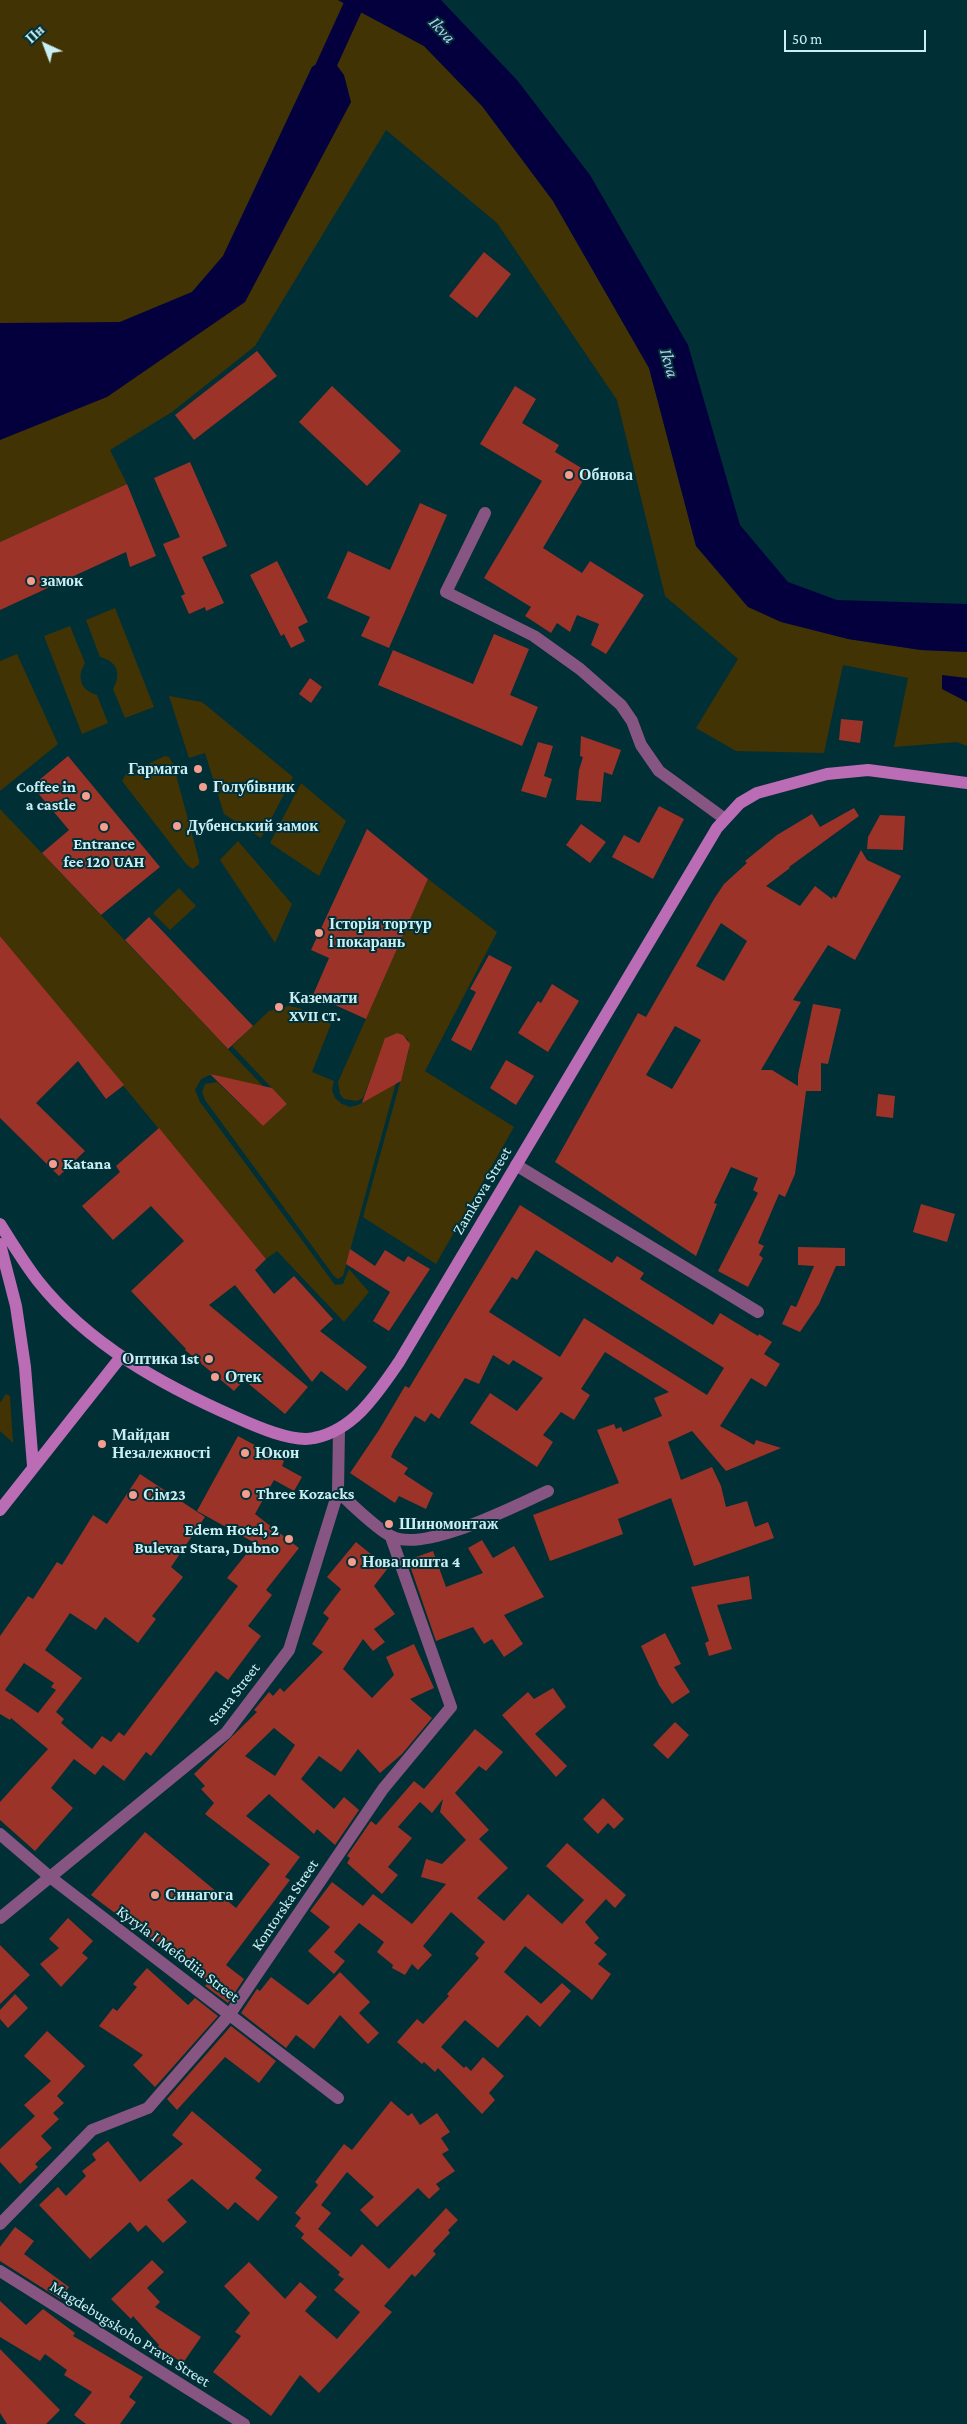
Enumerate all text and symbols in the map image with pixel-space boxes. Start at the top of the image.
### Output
water label: Ikva [424,12,460,48]
north arrow [20,20,70,70]
scale bar [787,20,930,52]
text: Пн [22,22,47,46]
text: 50 m [792,31,822,47]
water label: Ikva [655,346,683,380]
place label: Обнова [579,465,633,485]
marker: Обнова [563,469,575,481]
place label: замок [41,571,83,591]
marker: замок [25,575,37,587]
place label: Гармата [128,759,188,779]
marker: Гармата [192,763,204,775]
place label: Coffee in a castle [16,777,76,815]
place label: Голубівник [213,777,295,797]
marker: Голубівник [197,781,209,793]
marker: Coffee in a castle [80,790,92,802]
place label: Дубенський замок [187,816,319,836]
marker: Дубенський замок [171,820,183,832]
marker: Entrance fee 120 UAH [98,821,110,833]
place label: Entrance fee 120 UAH [63,834,145,872]
place label: Історія тортур і покарань [329,914,432,952]
marker: Історія тортур і покарань [313,927,325,939]
place label: Каземати XVII ст. [289,988,357,1026]
marker: Каземати XVII ст. [273,1001,285,1013]
street label: Zamkova Street [448,1144,516,1238]
place label: Katana [63,1154,111,1174]
marker: Katana [47,1158,59,1170]
place label: Оптика 1st [122,1349,199,1369]
marker: Оптика 1st [203,1353,215,1365]
place label: Отек [225,1367,262,1387]
marker: Отек [209,1371,221,1383]
place label: Майдан Незалежності [112,1425,210,1463]
marker: Майдан Незалежності [96,1438,108,1450]
place label: Юкон [255,1443,299,1463]
marker: Юкон [239,1447,251,1459]
place label: Three Kozacks [256,1484,354,1504]
place label: Сім23 [143,1485,186,1505]
marker: Three Kozacks [240,1488,252,1500]
marker: Сім23 [127,1489,139,1501]
place label: Шиномонтаж [399,1514,498,1534]
marker: Шиномонтаж [383,1518,395,1530]
place label: Edem Hotel, 2 Bulevar Stara, Dubno [134,1520,279,1558]
marker: Edem Hotel, 2 Bulevar Stara, Dubno [283,1533,295,1545]
place label: Нова пошта 4 [362,1552,460,1572]
marker: Нова пошта 4 [346,1556,358,1568]
street label: Stara Street [204,1659,264,1729]
street label: Kontorska Street [247,1856,323,1954]
place label: Синагога [165,1885,233,1905]
marker: Синагога [149,1889,161,1901]
street label: Kyryla I Mefodiia Street [113,1901,243,2007]
street label: Magdebugskoho Prava Street [46,2277,214,2391]

